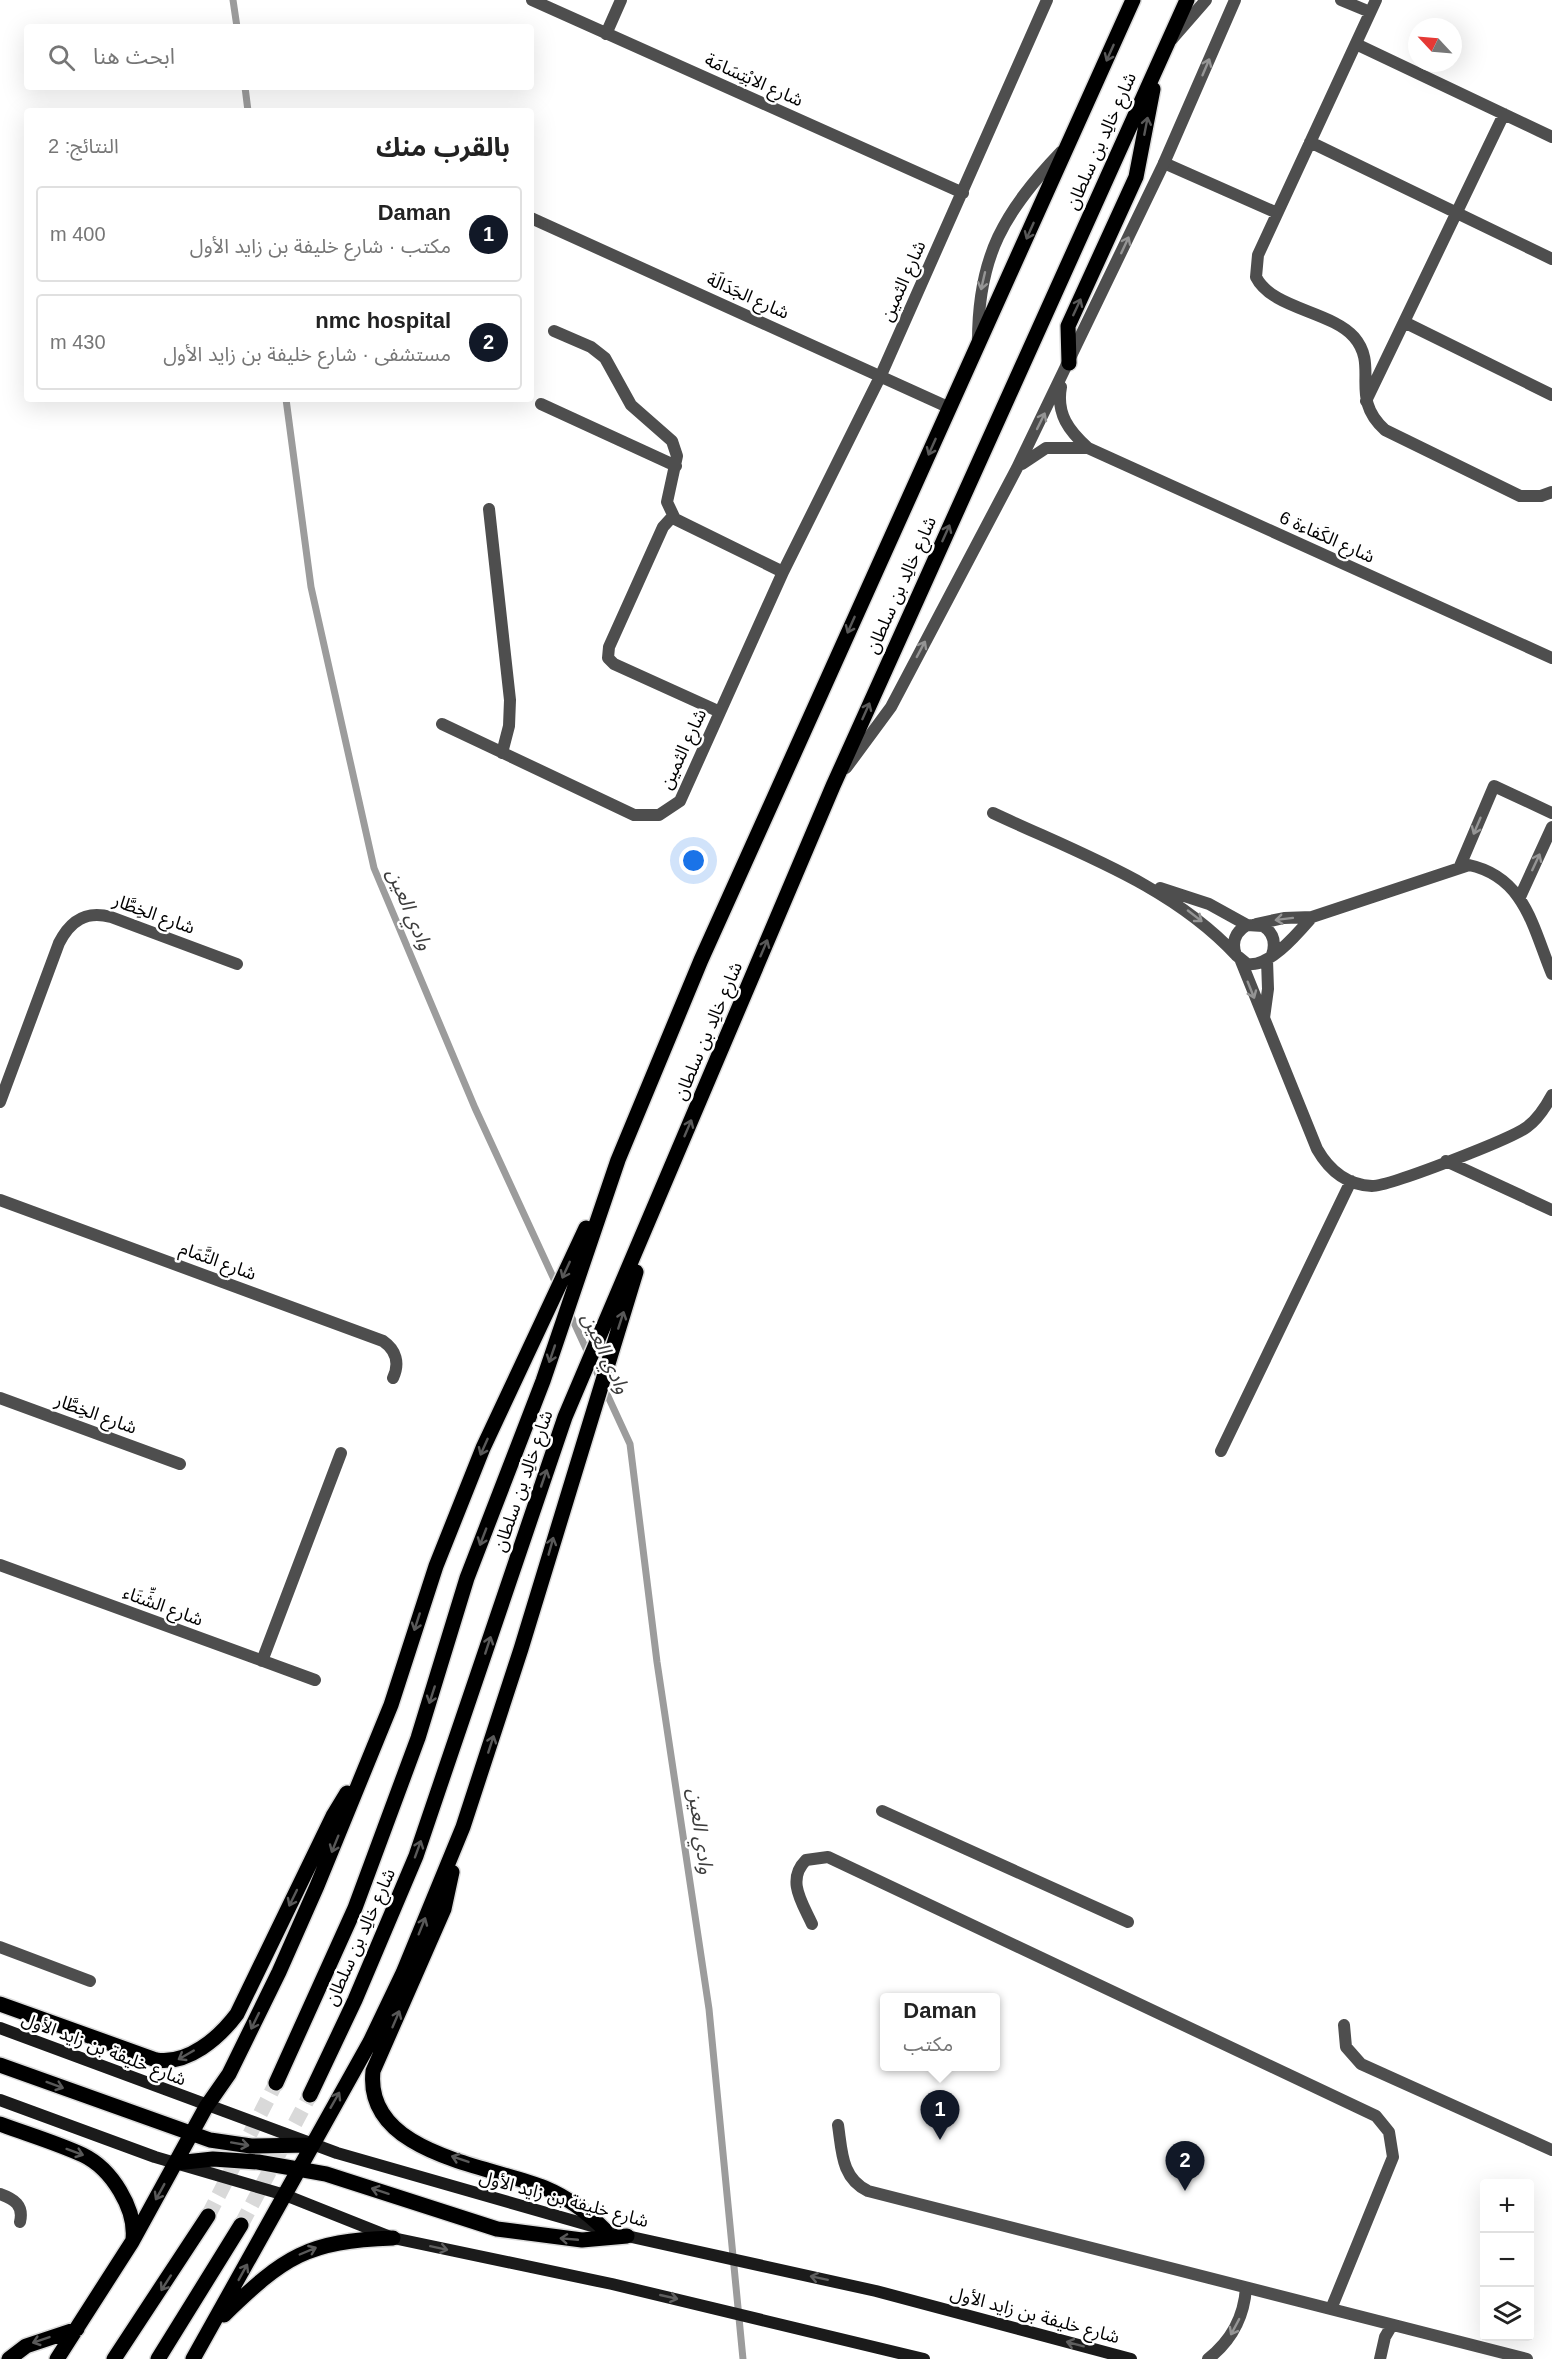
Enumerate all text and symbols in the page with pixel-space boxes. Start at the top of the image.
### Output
north arrow [1408,18,1462,72]
search box [24,24,534,90]
icon: search [45,41,78,74]
text: ابحث هنا [93,44,175,69]
one-way arrow [1103,44,1115,62]
street label: شارع الابْتِسَامَة [700,49,806,114]
one-way arrow [1201,59,1212,77]
street label: شارع خالِد بن سلطان [1062,69,1144,214]
one-way arrow [1141,116,1152,136]
text: بالقرب منك [376,132,510,162]
text: النتائج: 2 [48,135,119,157]
text: Daman [378,200,451,225]
one-way arrow [1023,222,1035,240]
text: 400 m [50,223,106,245]
text: 1 [483,223,494,245]
text: مكتب · شارع خليفة بن زايد الأول [190,235,451,257]
one-way arrow [1120,236,1132,254]
street label: شارع الثمين [876,238,933,326]
street label: شارع الجَدَالَة [702,267,793,327]
one-way arrow [976,271,988,290]
one-way arrow [1072,298,1083,316]
text: nmc hospital [315,308,451,333]
text: 430 m [50,331,106,353]
text: 2 [483,331,494,353]
text: مستشفى · شارع خليفة بن زايد الأول [163,343,451,365]
one-way arrow [1035,412,1047,430]
one-way arrow [925,438,937,456]
street label: شارع الكَفاءة 6 [1275,507,1378,571]
street label: شارع خالِد بن سلطان [862,513,944,658]
one-way arrow [941,525,952,543]
one-way arrow [845,615,856,633]
one-way arrow [916,641,928,659]
one-way arrow [861,702,872,721]
street label: شارع الثمين [656,706,714,794]
one-way arrow [1471,816,1482,835]
your location [679,846,708,875]
one-way arrow [1531,853,1542,871]
water label: وادي العين [379,865,437,955]
street label: شارع الخِطَّار [108,890,197,942]
one-way arrow [1186,910,1202,923]
one-way arrow [1275,913,1294,924]
one-way arrow [759,939,770,958]
street label: شارع خالِد بن سلطان [670,959,750,1105]
one-way arrow [1246,980,1257,998]
one-way arrow [683,1119,694,1137]
street label: شارع التَّمَام [176,1236,260,1288]
one-way arrow [560,1260,572,1278]
water label: وادي العين [574,1309,634,1399]
one-way arrow [616,1311,627,1330]
one-way arrow [545,1344,556,1363]
street label: شارع الخِطَّار [50,1390,139,1442]
street label: شارع خالِد بن سلطان [489,1408,560,1556]
one-way arrow [478,1437,489,1455]
one-way arrow [540,1469,551,1488]
one-way arrow [477,1527,488,1546]
one-way arrow [546,1537,557,1556]
street label: شارع الشِّتَاء [119,1577,208,1633]
one-way arrow [411,1612,422,1631]
one-way arrow [483,1636,494,1655]
one-way arrow [426,1685,437,1704]
one-way arrow [486,1735,497,1754]
water label: وادي العين [679,1787,718,1876]
one-way arrow [328,1834,339,1852]
one-way arrow [414,1840,425,1859]
street label: شارع خالِد بن سلطان [321,1865,403,2010]
one-way arrow [287,1889,299,1907]
one-way arrow [417,1917,428,1936]
popup [880,1993,1000,2071]
text: Daman [903,1998,977,2023]
street label: شارع خليفة بن زايد الأول [18,2008,189,2093]
one-way arrow [391,2010,402,2029]
one-way arrow [248,2012,260,2030]
text: مكتب [903,2033,953,2055]
one-way arrow [178,2050,195,2062]
one-way arrow [45,2080,64,2091]
pin: 1 [920,2090,960,2140]
one-way arrow [330,2092,342,2109]
one-way arrow [230,2139,249,2150]
pin: 2 [1166,2142,1204,2191]
one-way arrow [65,2147,83,2158]
one-way arrow [451,2153,470,2164]
street label: شارع خليفة بن زايد الأول [476,2167,651,2235]
map controls [1480,2179,1534,2341]
button: + [1480,2179,1534,2233]
one-way arrow [154,2182,165,2200]
one-way arrow [371,2185,390,2196]
one-way arrow [559,2233,579,2244]
button: − [1480,2233,1534,2287]
one-way arrow [429,2243,448,2254]
one-way arrow [298,2245,317,2256]
one-way arrow [237,2264,249,2281]
one-way arrow [810,2272,829,2284]
one-way arrow [160,2274,172,2291]
street label: شارع خليفة بن زايد الأول [947,2283,1122,2351]
button: layers [1480,2287,1534,2341]
one-way arrow [659,2292,678,2304]
one-way arrow [1229,2318,1240,2336]
one-way arrow [33,2336,51,2347]
one-way arrow [1065,2338,1084,2349]

